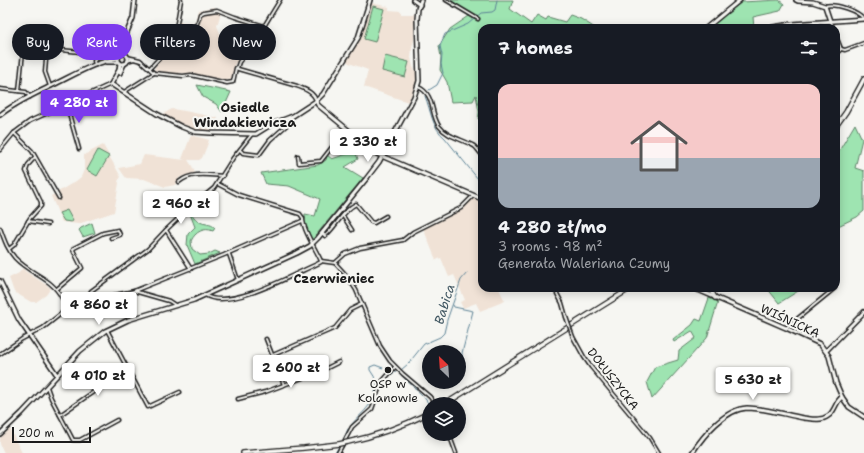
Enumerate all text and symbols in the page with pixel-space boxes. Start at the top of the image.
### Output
chip: Buy [12,24,64,60]
chip: Rent [72,24,132,60]
chip: Filters [140,24,210,60]
chip: New [218,24,276,60]
text: 7 homes [498,37,573,59]
icon: filters [798,37,820,59]
pin: 4 280 zł [38,90,120,124]
text: 4 280 zł [50,94,108,111]
district label: Osiedle Windakiewicza [194,99,296,131]
icon: home [623,110,695,182]
pin: 2 330 zł [327,129,409,163]
text: 2 330 zł [339,133,397,150]
pin: 2 960 zł [140,191,222,225]
text: 2 960 zł [152,195,210,212]
text: 4 280 zł/mo [498,216,607,238]
text: 3 rooms · 98 m² [498,238,602,255]
text: Generała Waleriana Czumy [498,255,670,272]
district label: Czerwieniec [294,270,375,287]
water label: Babica [430,282,459,326]
pin: 4 860 zł [58,292,140,326]
text: 4 860 zł [70,296,128,313]
street label: WIŚNICKA [758,300,822,342]
north arrow [422,345,466,389]
map controls [422,345,466,441]
street label: DOŁUSZYCKA [584,345,643,414]
pin: 2 600 zł [250,355,332,389]
text: 2 600 zł [262,359,320,376]
pin: 4 010 zł [57,363,139,397]
marker: OSP w Kolanowie [383,365,393,375]
text: 4 010 zł [71,367,125,384]
pin: 5 630 zł [712,367,794,401]
text: 5 630 zł [724,371,782,388]
place label: OSP w Kolanowie [358,376,418,406]
button: layers [422,397,466,441]
scale bar [12,425,91,444]
text: 200 m [18,426,54,441]

